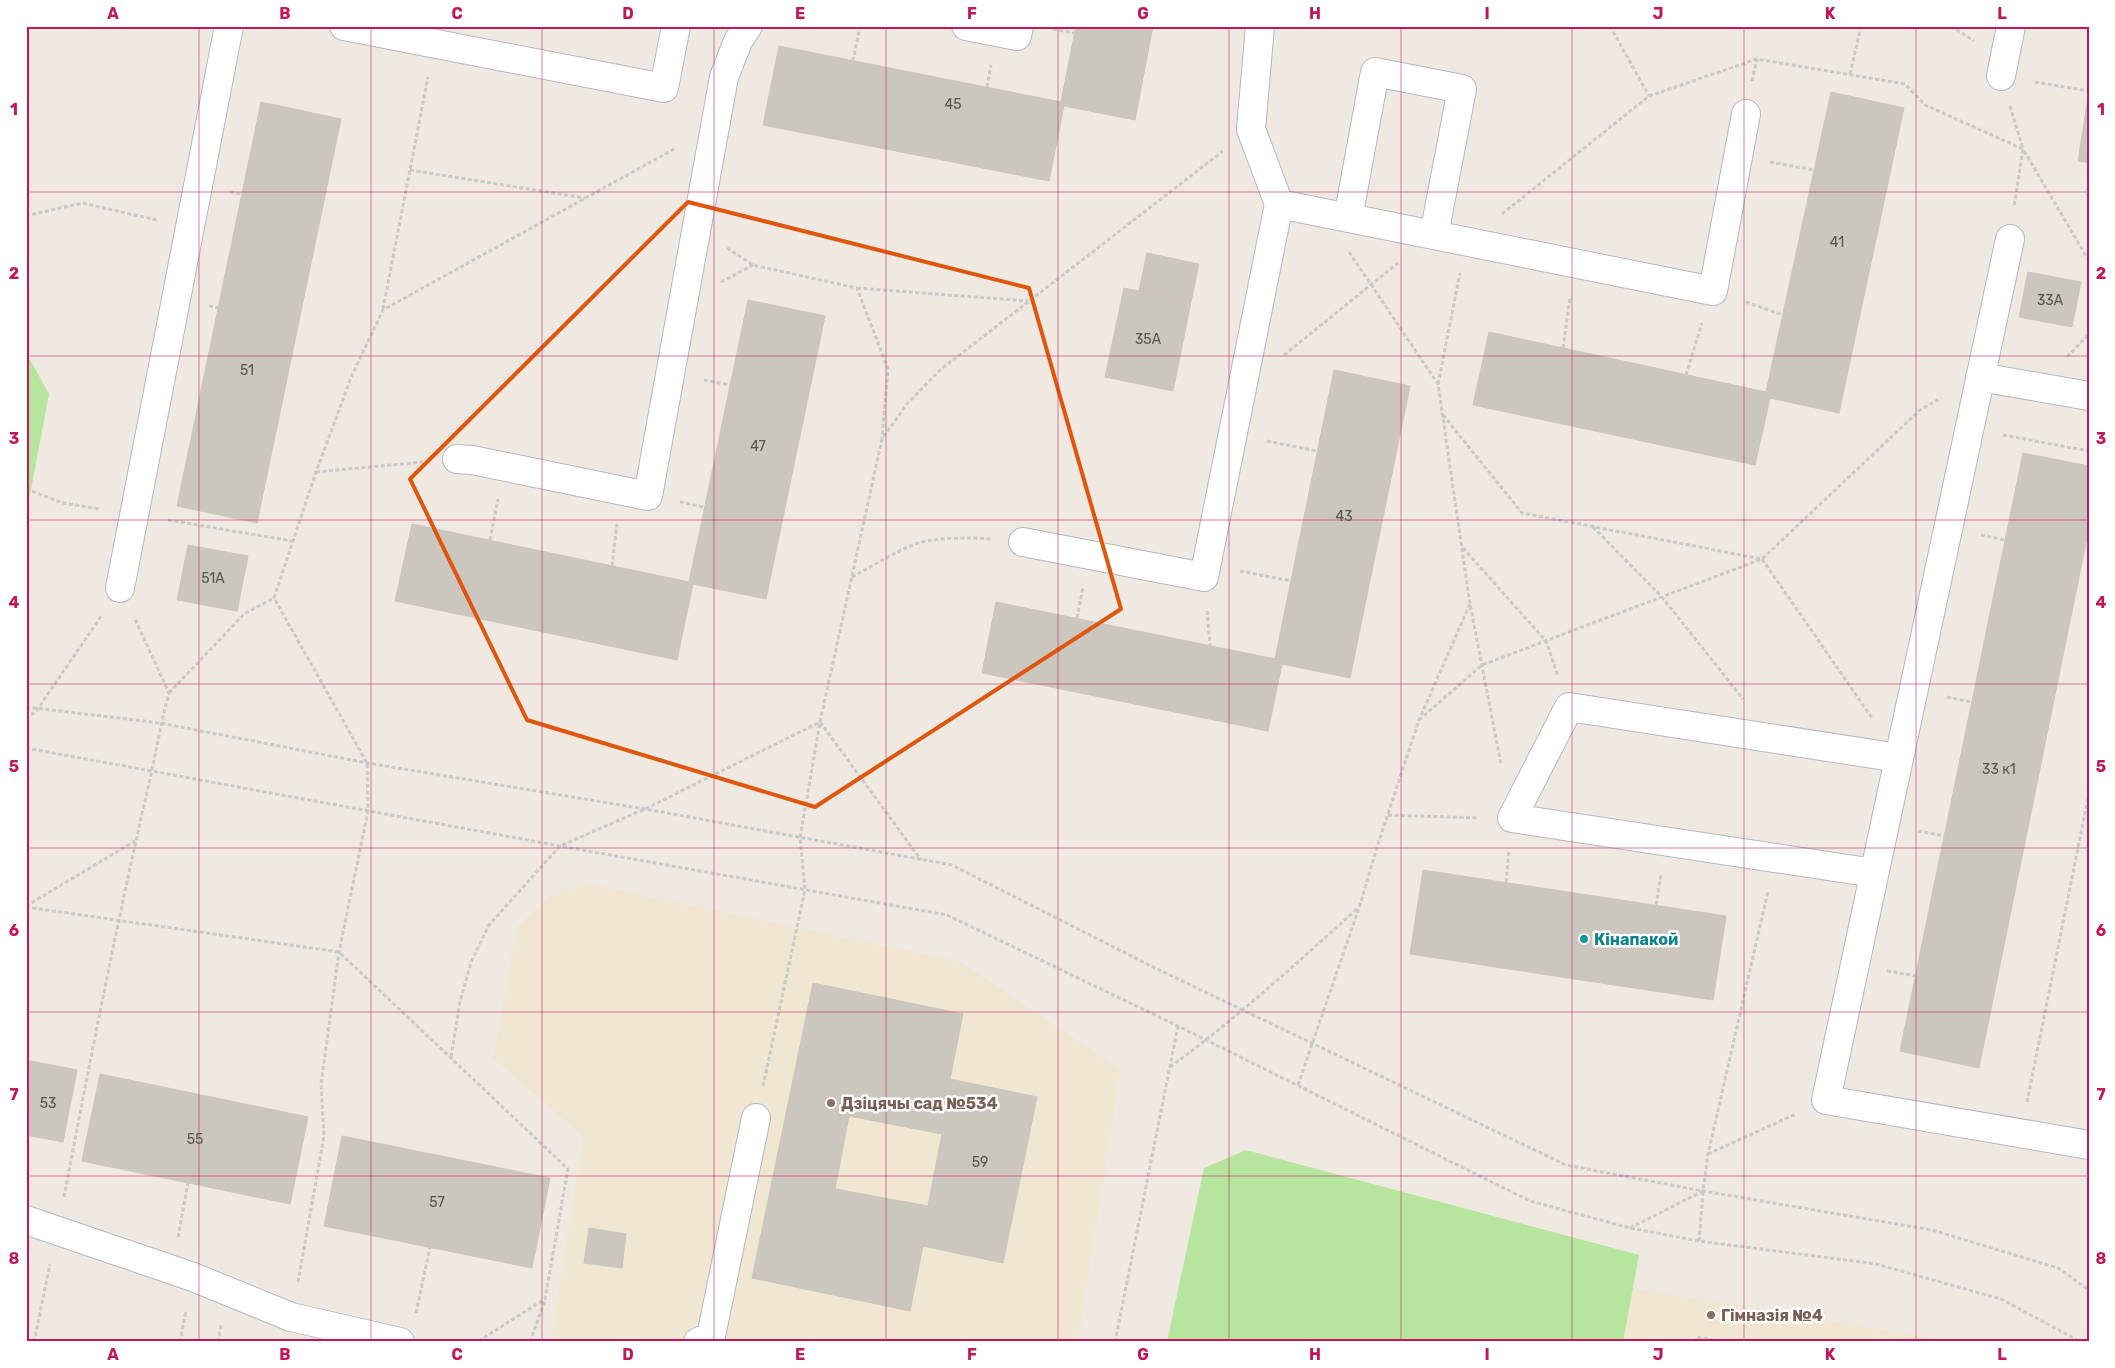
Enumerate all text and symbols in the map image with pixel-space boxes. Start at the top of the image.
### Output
text: A [107,4,119,23]
text: B [279,4,291,23]
text: C [451,4,463,23]
text: D [622,4,634,23]
text: E [795,4,805,23]
text: F [967,4,977,23]
text: G [1137,4,1149,23]
text: H [1309,4,1321,23]
text: I [1484,4,1490,23]
text: J [1653,4,1663,23]
text: K [1825,4,1836,23]
text: L [1997,4,2007,23]
house number: 45 [944,96,962,113]
text: 1 [10,100,18,119]
text: 1 [2097,100,2105,119]
house number: 41 [1830,234,1844,251]
text: 2 [9,264,19,283]
text: 2 [2096,264,2106,283]
house number: 33А [2037,292,2064,309]
house number: 35А [1135,331,1162,348]
house number: 51 [240,362,254,379]
text: 3 [9,429,19,448]
text: 3 [2096,429,2106,448]
house number: 47 [750,438,766,455]
house number: 43 [1335,508,1353,525]
house number: 51А [201,570,225,587]
text: 4 [9,593,20,612]
text: 4 [2096,593,2107,612]
text: 5 [9,757,19,776]
text: 5 [2096,757,2106,776]
house number: 33 к1 [1982,761,2016,778]
text: 6 [9,921,19,940]
text: 6 [2096,921,2106,940]
place label: Кінапакой [1594,930,1678,949]
marker: Кінапакой [1578,933,1590,945]
text: 7 [9,1085,19,1104]
text: 7 [2096,1085,2106,1104]
place label: Дзіцячы сад №534 [841,1094,998,1113]
house number: 53 [40,1095,56,1112]
marker: Дзіцячы сад №534 [825,1097,837,1109]
house number: 55 [187,1131,203,1148]
house number: 59 [972,1154,988,1171]
house number: 57 [429,1194,445,1211]
text: 8 [9,1249,20,1268]
text: 8 [2096,1249,2107,1268]
place label: Гімназія №4 [1721,1306,1823,1325]
marker: Гімназія №4 [1705,1309,1717,1321]
text: A [107,1345,119,1364]
text: B [279,1345,291,1364]
text: C [451,1345,463,1364]
text: D [622,1345,634,1364]
text: E [795,1345,805,1364]
text: F [967,1345,977,1364]
text: G [1137,1345,1149,1364]
text: H [1309,1345,1321,1364]
text: I [1484,1345,1490,1364]
text: J [1653,1345,1663,1364]
text: K [1825,1345,1836,1364]
text: L [1997,1345,2007,1364]

